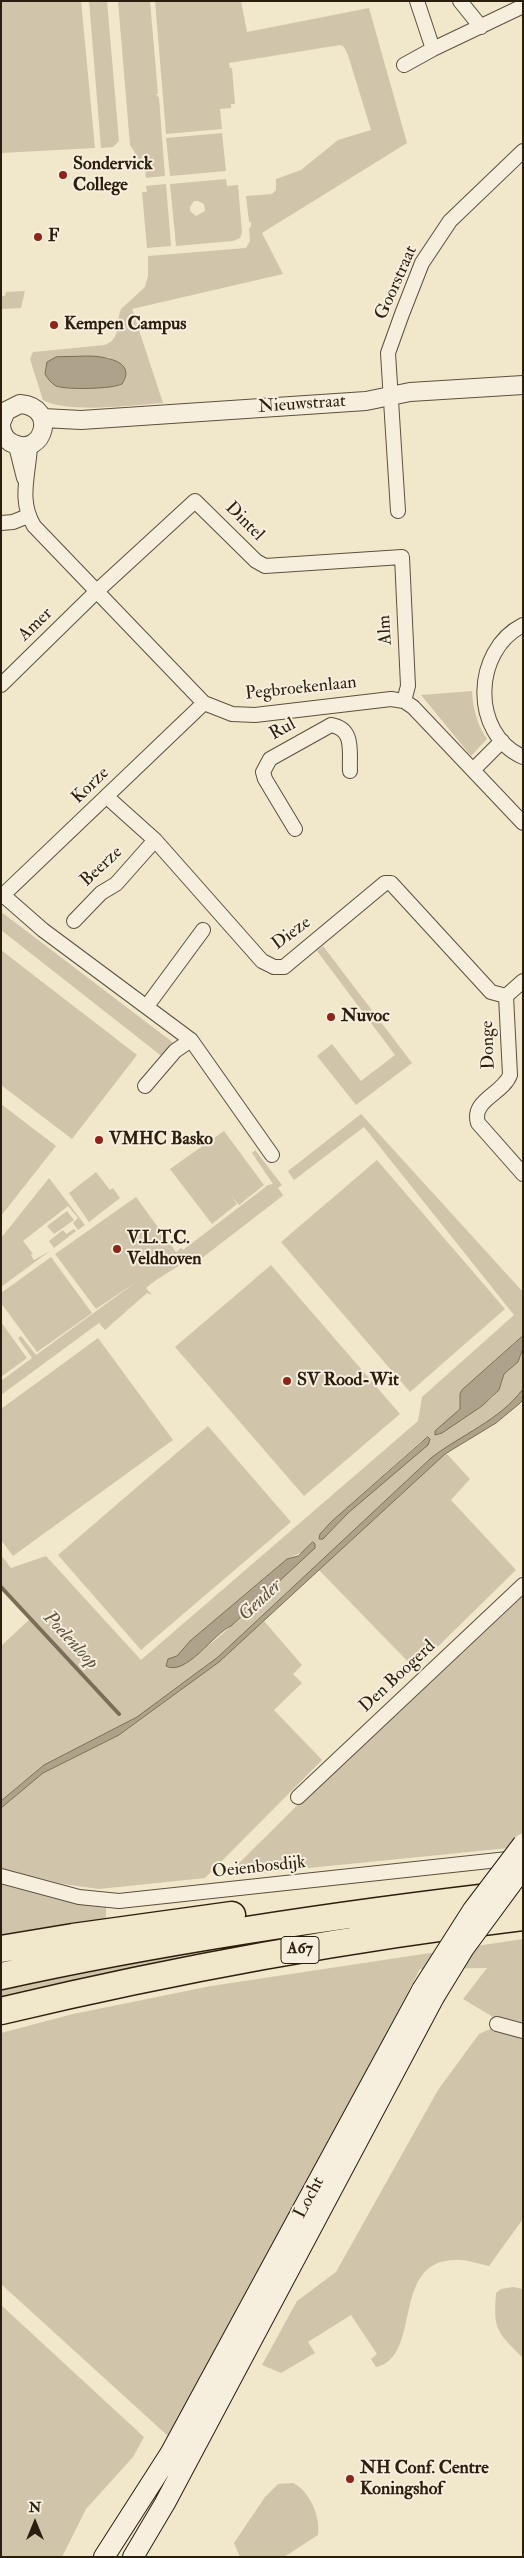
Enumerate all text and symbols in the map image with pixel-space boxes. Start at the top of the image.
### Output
place label: Sondervick College [73,154,153,196]
marker: Sondervick College [57,169,69,181]
place label: F [48,226,59,248]
marker: F [32,231,44,243]
street label: Goorstraat [371,243,423,323]
place label: Kempen Campus [64,314,186,336]
marker: Kempen Campus [48,319,60,331]
street label: Nieuwstraat [257,391,347,419]
street label: Dintel [220,498,268,546]
street label: Amer [14,603,58,647]
street label: Alm [374,614,398,646]
street label: Pegbroekenlaan [244,672,358,706]
street label: Rul [266,714,300,746]
street label: Korze [68,763,114,809]
street label: Beerze [76,842,128,892]
street label: Dieze [268,912,316,956]
place label: Nuvoc [341,1006,390,1028]
marker: Nuvoc [325,1011,337,1023]
street label: Donge [477,1020,501,1070]
place label: VMHC Basko [109,1129,213,1151]
marker: VMHC Basko [93,1134,105,1146]
place label: V.L.T.C. Veldhoven [127,1228,202,1270]
marker: V.L.T.C. Veldhoven [111,1243,123,1255]
place label: SV Rood-Wit [297,1370,399,1392]
marker: SV Rood-Wit [281,1375,293,1387]
water label: Gender [235,1575,287,1627]
water label: Poelenloop [37,1607,103,1675]
street label: Den Boogerd [355,1636,441,1718]
street label: Oeienbosdijk [211,1852,307,1884]
road number: A67 [281,1936,319,1964]
street label: Locht [290,2173,330,2223]
place label: NH Conf. Centre Koningshof [360,2458,489,2500]
marker: NH Conf. Centre Koningshof [344,2473,356,2485]
north arrow [10,2498,60,2548]
text: N [29,2499,41,2516]

